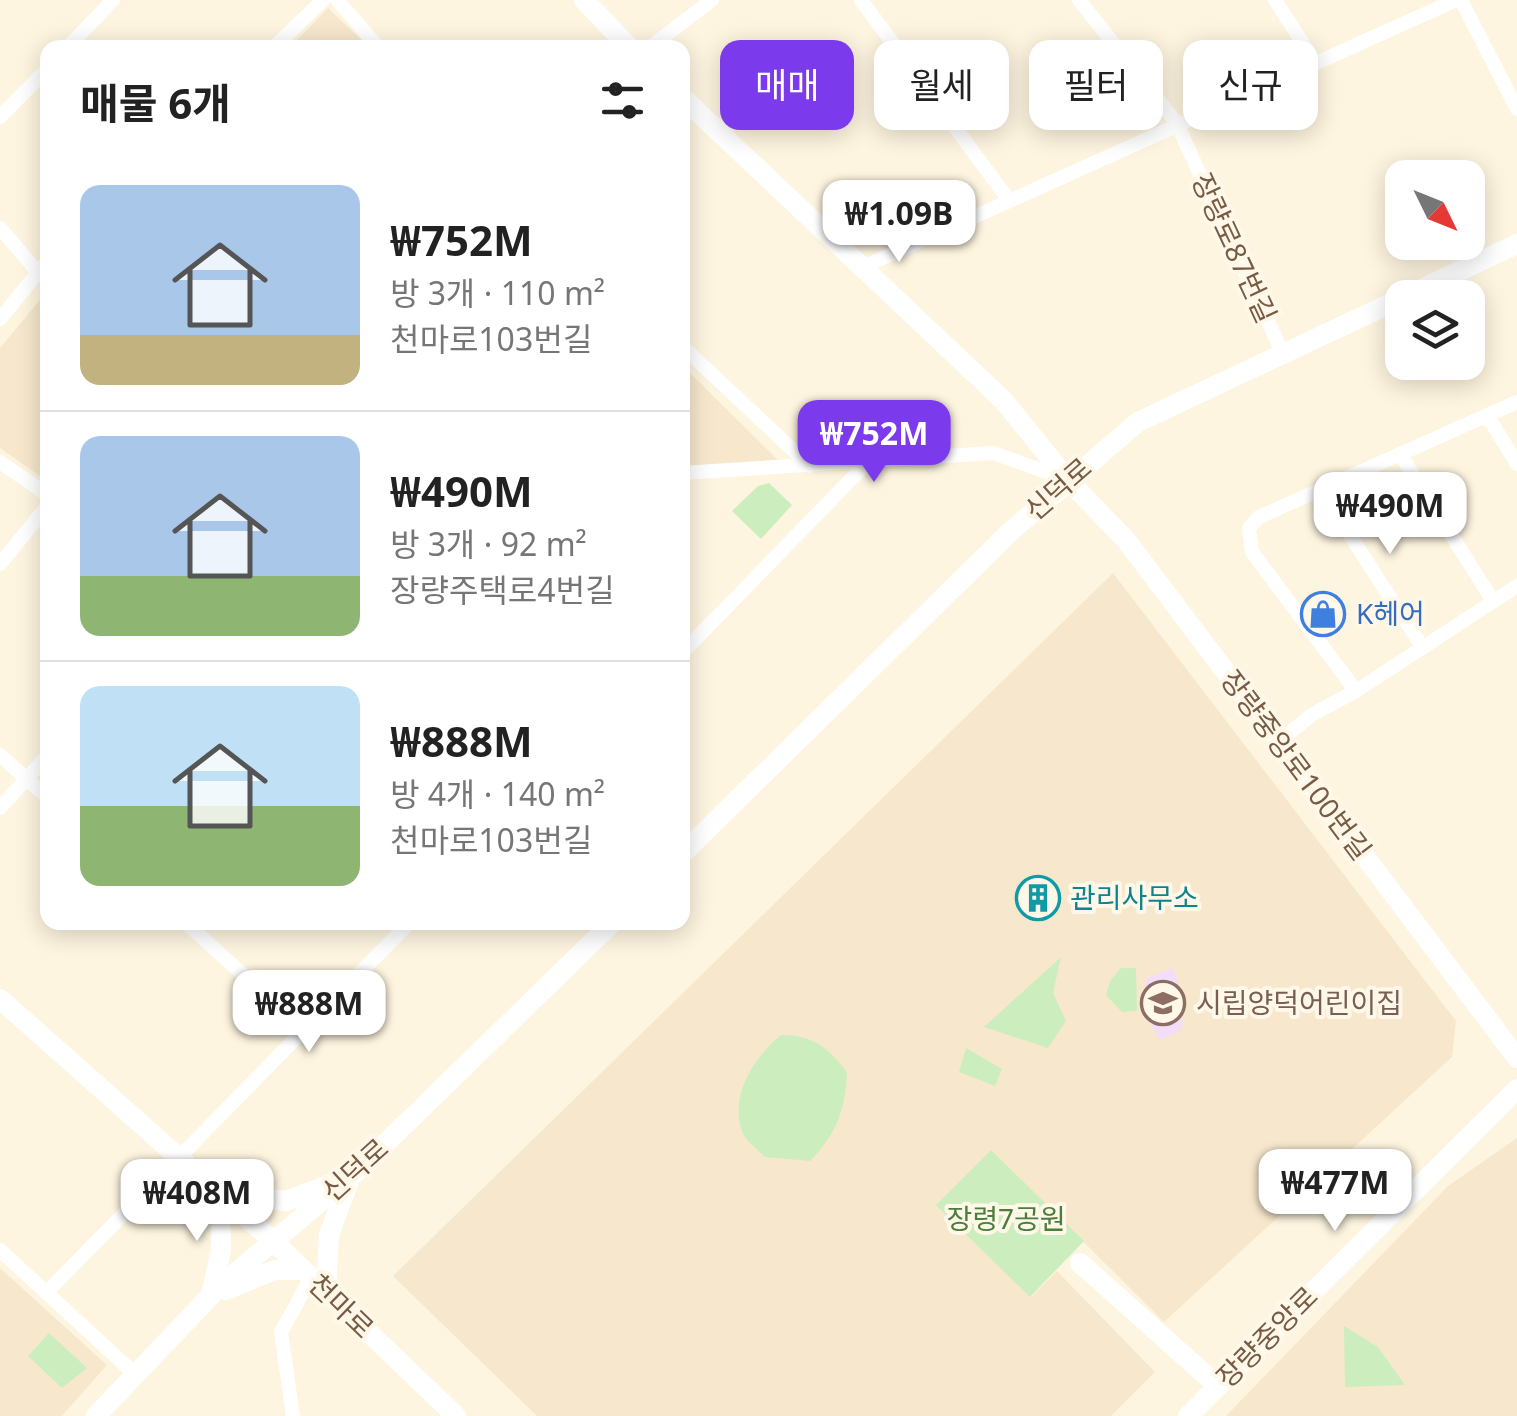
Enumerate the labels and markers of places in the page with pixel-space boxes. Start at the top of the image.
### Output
pin: ₩1.09B [818,180,980,265]
pin: ₩752M [804,400,944,485]
pin: ₩490M [1320,472,1460,557]
shop icon: K헤어 [1300,591,1346,637]
place label: K헤어 [1356,594,1425,632]
building icon: 관리사무소 [1015,875,1061,921]
place label: 관리사무소 [1070,878,1199,916]
pin: ₩888M [239,970,379,1055]
school or university icon: 시립양덕어린이집 [1140,980,1186,1026]
place label: 시립양덕어린이집 [1196,983,1402,1021]
pin: ₩477M [1265,1149,1405,1234]
pin: ₩408M [127,1159,267,1244]

